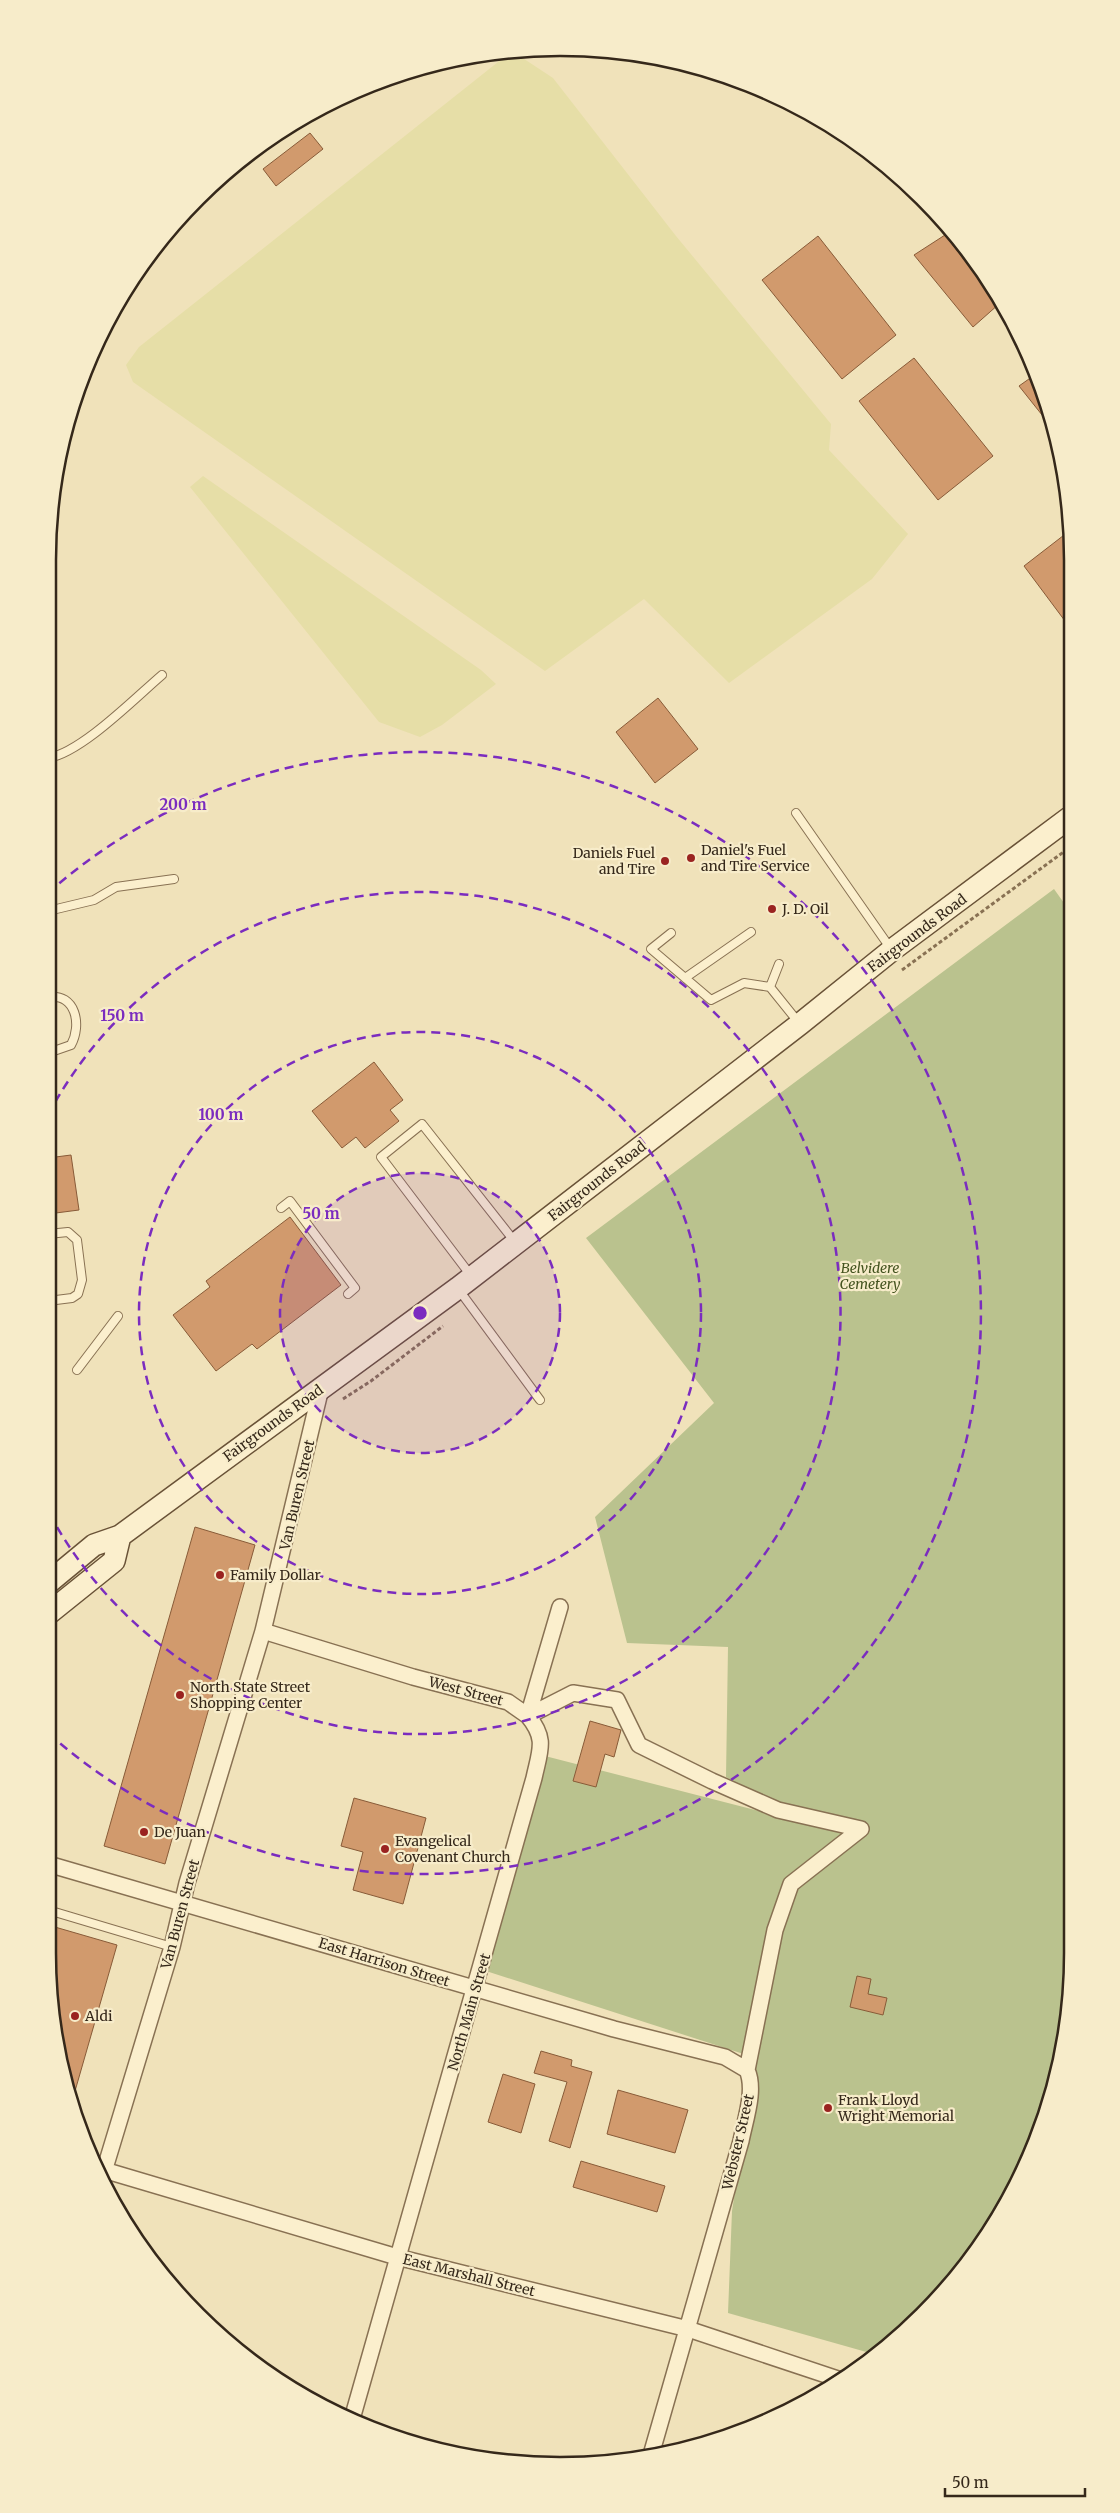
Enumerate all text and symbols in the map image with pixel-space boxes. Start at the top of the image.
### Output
text: 200 m [159,795,207,814]
place label: Daniel's Fuel and Tire Service [701,841,810,875]
place label: Daniels Fuel and Tire [573,844,656,878]
marker: Daniel's Fuel and Tire Service [685,852,697,864]
marker: Daniels Fuel and Tire [659,855,671,867]
street label: Fairgrounds Road [864,890,971,976]
place label: J. D. Oil [781,900,830,918]
marker: J. D. Oil [766,903,778,915]
text: 150 m [100,1006,144,1025]
text: 100 m [199,1105,243,1124]
street label: Fairgrounds Road [544,1137,650,1225]
text: 50 m [302,1204,340,1223]
park label: Belvidere Cemetery [839,1259,901,1293]
centre of rings [411,1304,429,1322]
street label: Fairgrounds Road [219,1380,327,1465]
street label: Van Buren Street [275,1438,319,1553]
place label: Family Dollar [230,1566,321,1584]
marker: Family Dollar [214,1569,226,1581]
street label: West Street [426,1672,506,1710]
place label: North State Street Shopping Center [190,1678,311,1712]
marker: North State Street Shopping Center [174,1689,186,1701]
place label: De Juan [154,1823,206,1841]
marker: De Juan [138,1826,150,1838]
place label: Evangelical Covenant Church [395,1832,511,1866]
marker: Evangelical Covenant Church [379,1843,391,1855]
street label: Van Buren Street [156,1857,203,1972]
street label: East Harrison Street [316,1933,452,1991]
street label: North Main Street [444,1951,495,2073]
place label: Aldi [84,2007,113,2025]
marker: Aldi [69,2010,81,2022]
place label: Frank Lloyd Wright Memorial [837,2091,955,2125]
street label: Webster Street [718,2092,758,2193]
marker: Frank Lloyd Wright Memorial [822,2102,834,2114]
street label: East Marshall Street [401,2250,537,2300]
scale bar [945,2466,1085,2498]
text: 50 m [952,2473,989,2492]

